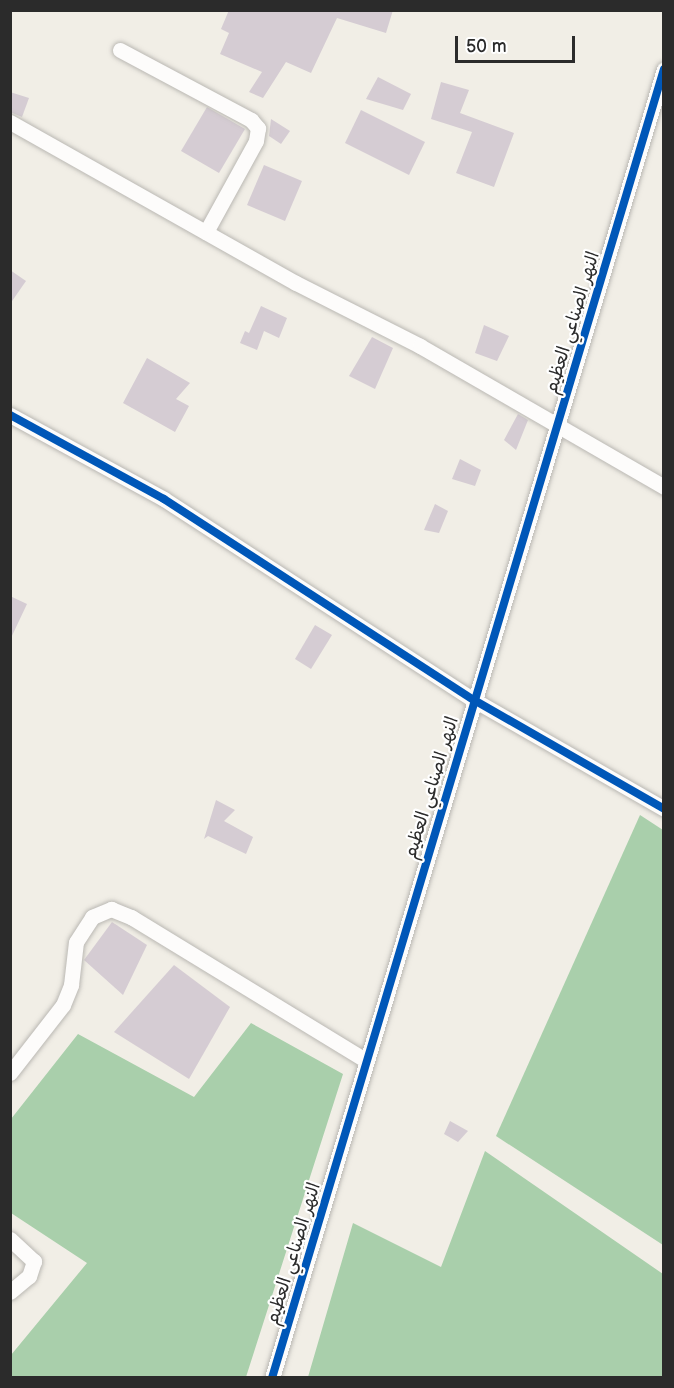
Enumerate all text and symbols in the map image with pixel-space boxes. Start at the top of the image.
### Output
scale bar [458,24,578,62]
text: 50 m [466,36,507,57]
street label: النهر الصناعي العظيم [541,249,605,397]
street label: النهر الصناعي العظيم [400,714,464,862]
street label: النهر الصناعي العظيم [262,1180,326,1328]

